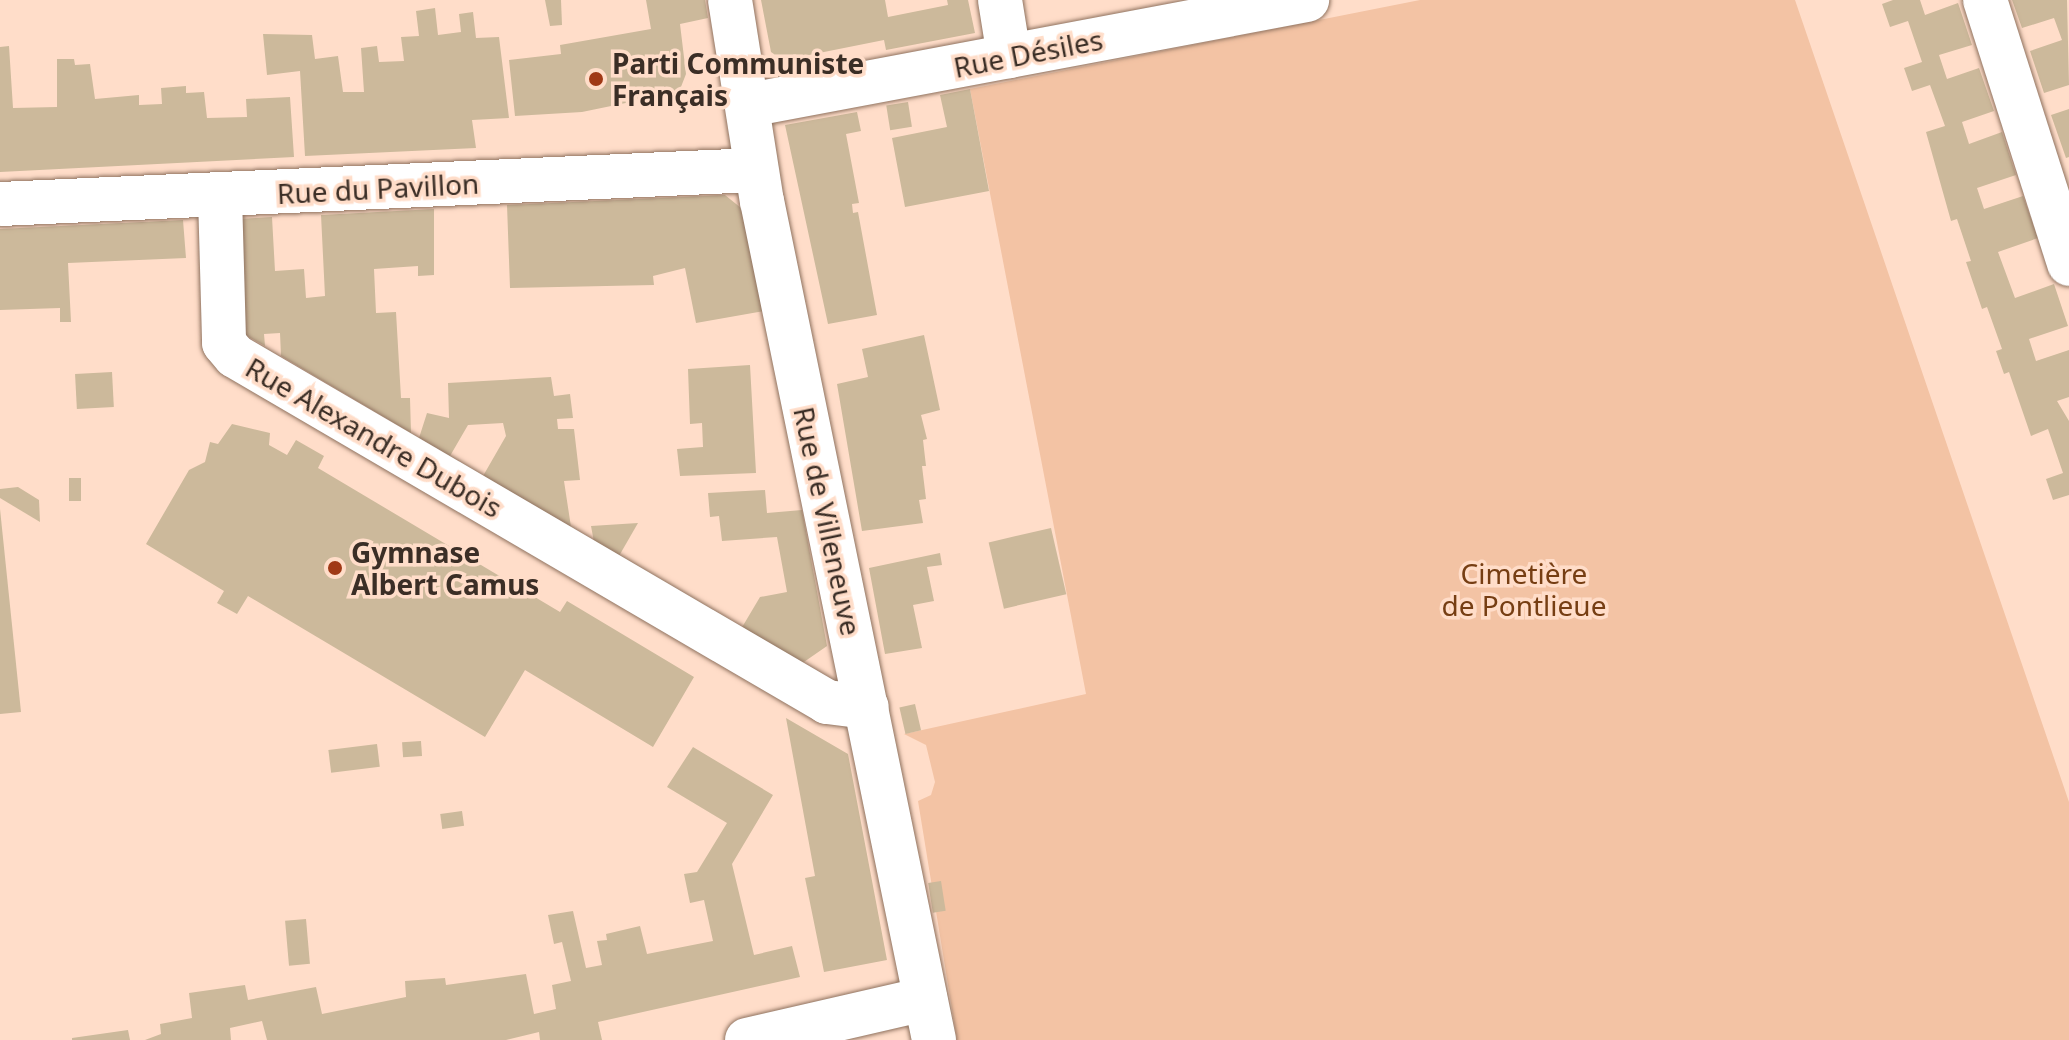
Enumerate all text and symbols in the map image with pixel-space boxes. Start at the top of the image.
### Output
street label: Rue Désiles [951,22,1105,84]
place label: Parti Communiste Français [612,46,864,112]
marker: Parti Communiste Français [587,70,605,88]
street label: Rue du Pavillon [276,166,480,210]
street label: Rue Alexandre Dubois [240,350,508,524]
street label: Rue de Villeneuve [787,404,869,638]
place label: Gymnase Albert Camus [351,535,539,601]
park label: Cimetière de Pontlieue [1442,556,1606,622]
marker: Gymnase Albert Camus [326,559,344,577]

